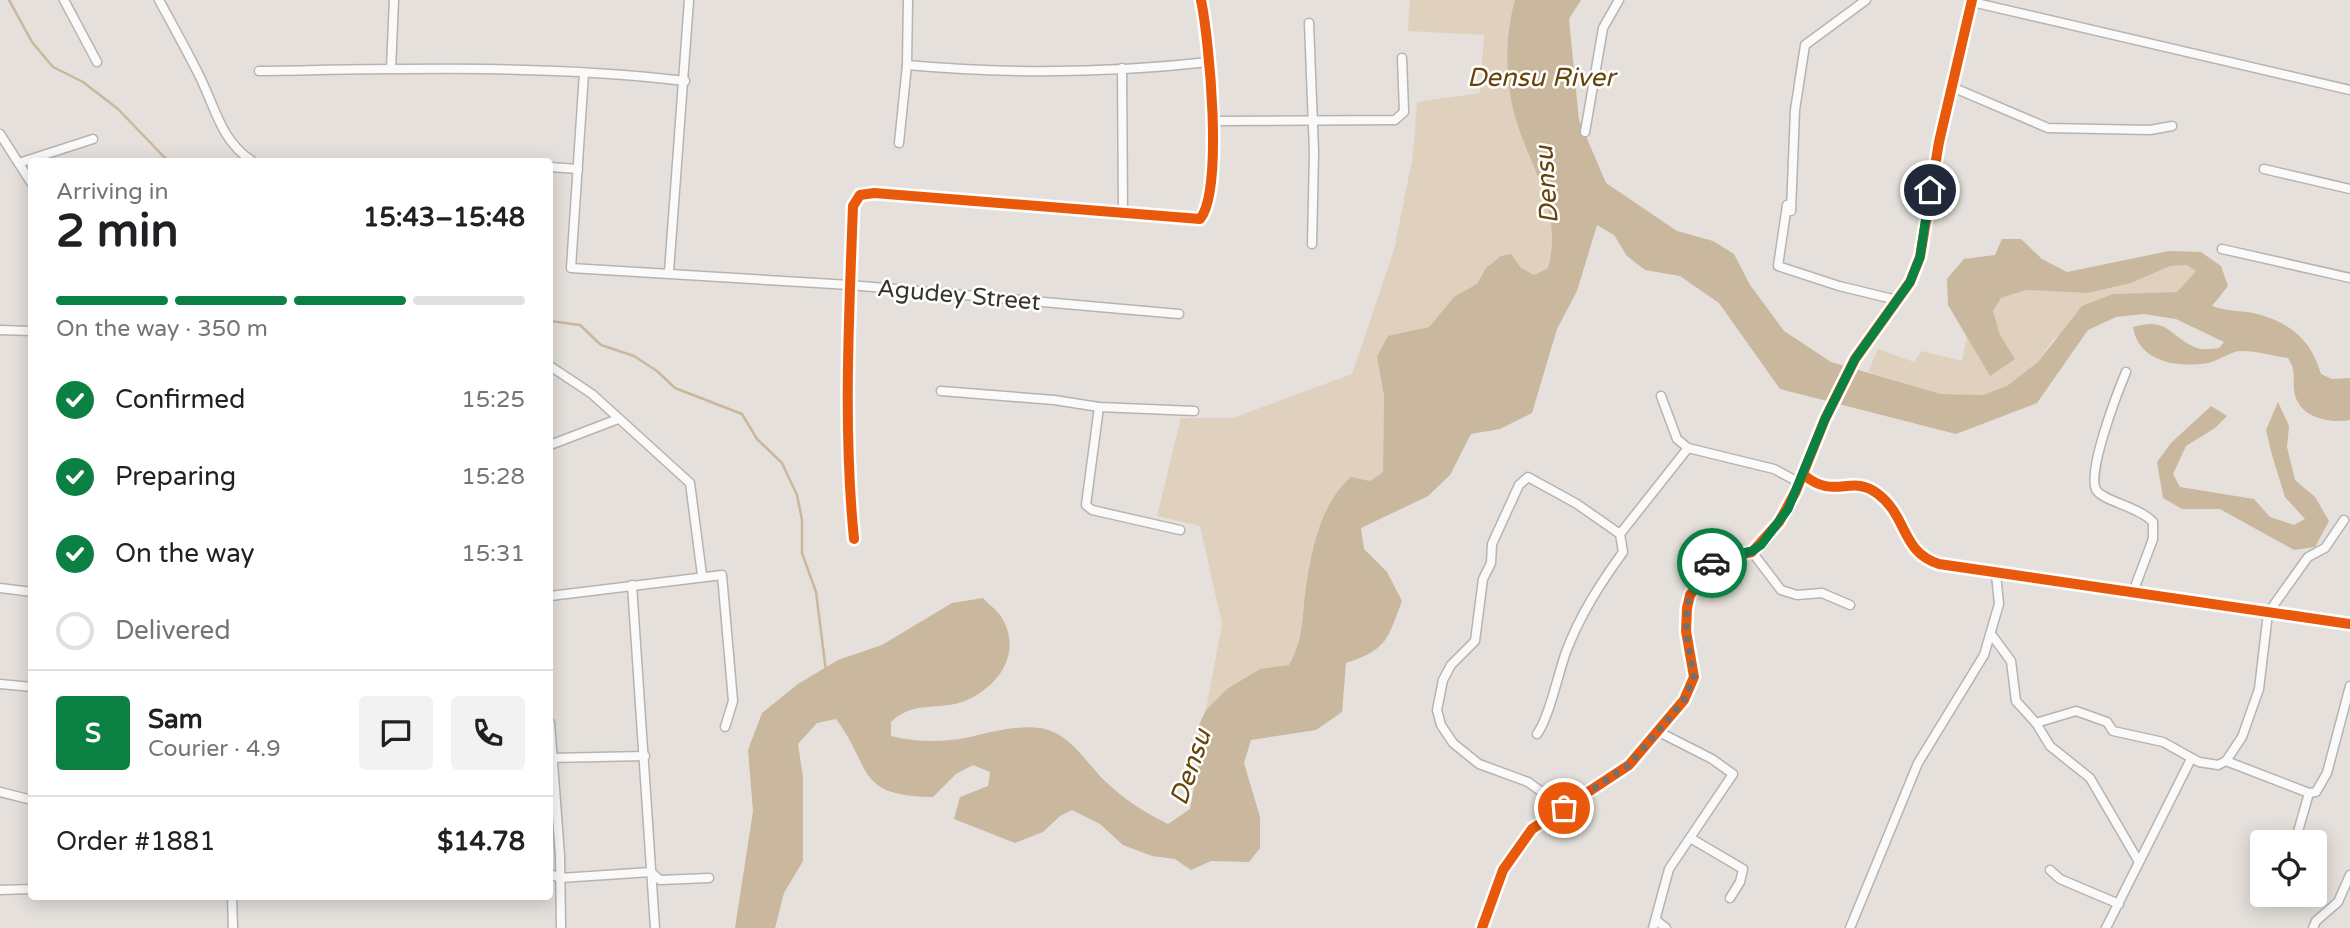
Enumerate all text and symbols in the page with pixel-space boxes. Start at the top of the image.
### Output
water label: Densu River [1467,62,1618,93]
water label: Densu [1528,144,1565,225]
pin [1900,160,1960,220]
icon: home [1911,171,1949,209]
text: Arriving in [56,178,169,206]
text: 15:43–15:48 [363,202,525,233]
text: 2 min [56,204,179,259]
street label: Agudey Street [876,274,1042,317]
text: On the way · 350 m [56,315,268,343]
icon: check [56,381,94,419]
text: Confirmed [115,384,245,415]
text: 15:25 [461,386,525,414]
icon: check [56,458,94,496]
text: Preparing [115,461,236,492]
text: 15:28 [461,463,525,491]
courier [1677,528,1747,598]
icon: check [56,535,94,573]
text: On the way [115,538,255,569]
text: 15:31 [461,540,525,568]
icon: car [1693,544,1731,582]
text: Delivered [115,615,231,646]
button: chat [359,696,433,770]
button: phone [451,696,525,770]
text: Sam [148,704,203,735]
text: S [85,718,101,749]
water label: Densu [1163,724,1218,809]
text: Courier · 4.9 [148,735,281,763]
pin [1534,778,1594,838]
icon: bag [1545,789,1583,827]
text: Order #1881 [56,826,216,857]
text: $14.78 [437,826,525,857]
map controls [2250,830,2327,907]
button: locate [2250,830,2327,907]

